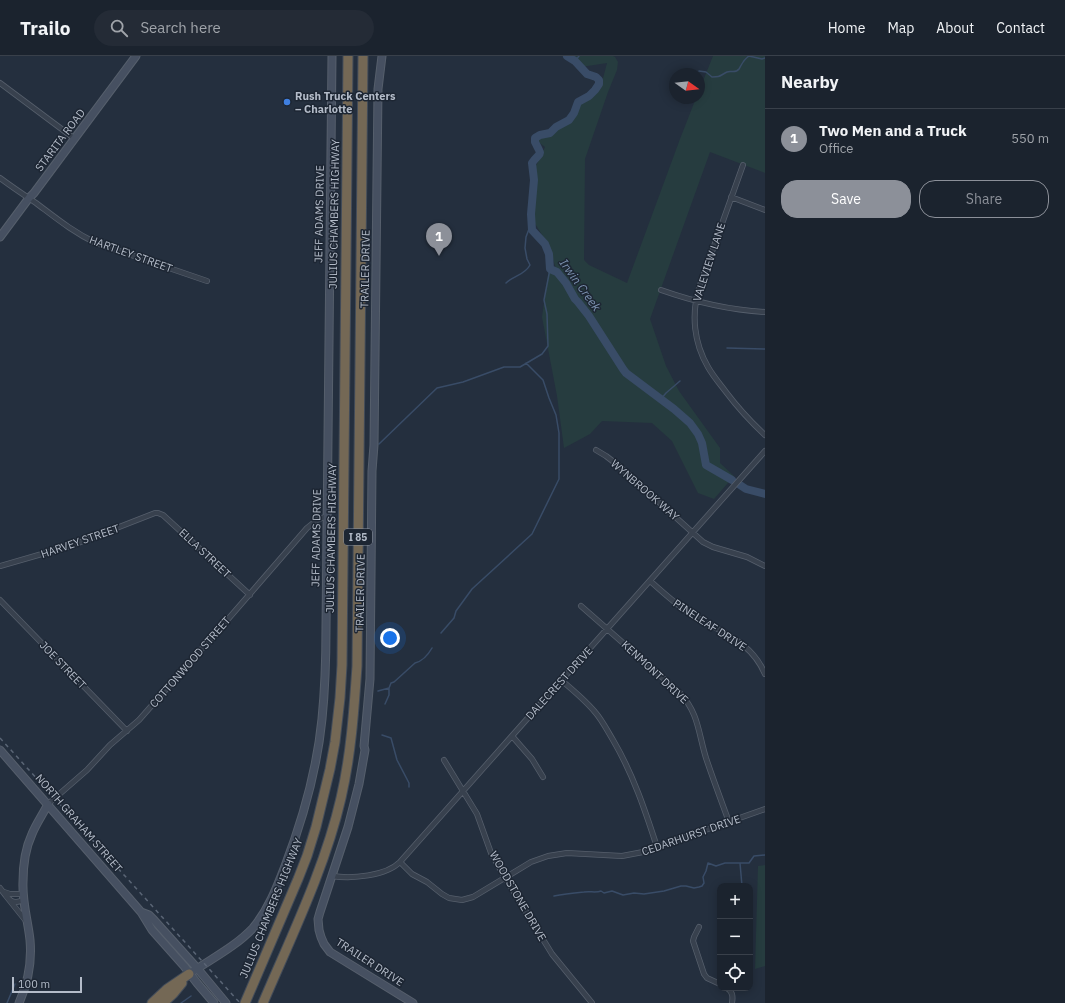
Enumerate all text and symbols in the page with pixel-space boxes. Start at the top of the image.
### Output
search box [94,10,374,46]
text: Trailo [20,16,70,40]
icon: search [108,17,130,39]
text: Search here [140,18,221,37]
text: Home [828,19,865,37]
text: Map [887,19,914,37]
text: About [936,19,974,37]
text: Contact [996,19,1045,37]
north arrow [669,68,705,104]
text: Nearby [781,71,839,93]
place label: Rush Truck Centers – Charlotte [295,89,396,116]
marker: Rush Truck Centers – Charlotte [282,97,292,107]
street label: STARITA ROAD [32,106,88,174]
text: Two Men and a Truck [819,121,967,140]
text: 1 [790,130,798,147]
text: 550 m [1011,130,1049,147]
street label: JULIUS CHAMBERS HIGHWAY [326,138,342,289]
text: Office [819,140,853,157]
street label: JEFF ADAMS DRIVE [311,165,327,263]
button: Save [781,180,911,218]
button: Share [919,180,1049,218]
street label: VALEVIEW LANE [690,221,728,303]
pin: 1 [426,223,452,256]
street label: TRAILER DRIVE [357,230,373,308]
street label: HARTLEY STREET [88,232,175,276]
water label: Irwin Creek [556,256,605,314]
street label: WYNBROOK WAY [608,456,682,524]
street label: JULIUS CHAMBERS HIGHWAY [323,462,339,613]
street label: JEFF ADAMS DRIVE [308,489,324,587]
street label: HARVEY STREET [39,521,122,561]
street label: ELLA STREET [176,525,234,581]
road number: I 85 [344,529,372,545]
street label: TRAILER DRIVE [352,554,368,632]
street label: PINELEAF DRIVE [671,596,749,654]
street label: COTTONWOOD STREET [147,613,234,711]
your location [380,628,400,648]
street label: KENMONT DRIVE [619,637,691,707]
street label: JOE STREET [37,638,90,692]
street label: DALECREST DRIVE [522,644,596,722]
street label: NORTH GRAHAM STREET [32,771,126,876]
street label: CEDARHURST DRIVE [640,811,742,859]
street label: JULIUS CHAMBERS HIGHWAY [236,835,306,980]
street label: WOODSTONE DRIVE [487,849,549,943]
map controls [717,883,753,991]
button: + [717,883,753,919]
button: − [717,919,753,955]
street label: TRAILER DRIVE [333,935,407,989]
button: locate [717,955,753,991]
scale bar [12,975,82,994]
text: 100 m [18,977,50,991]

